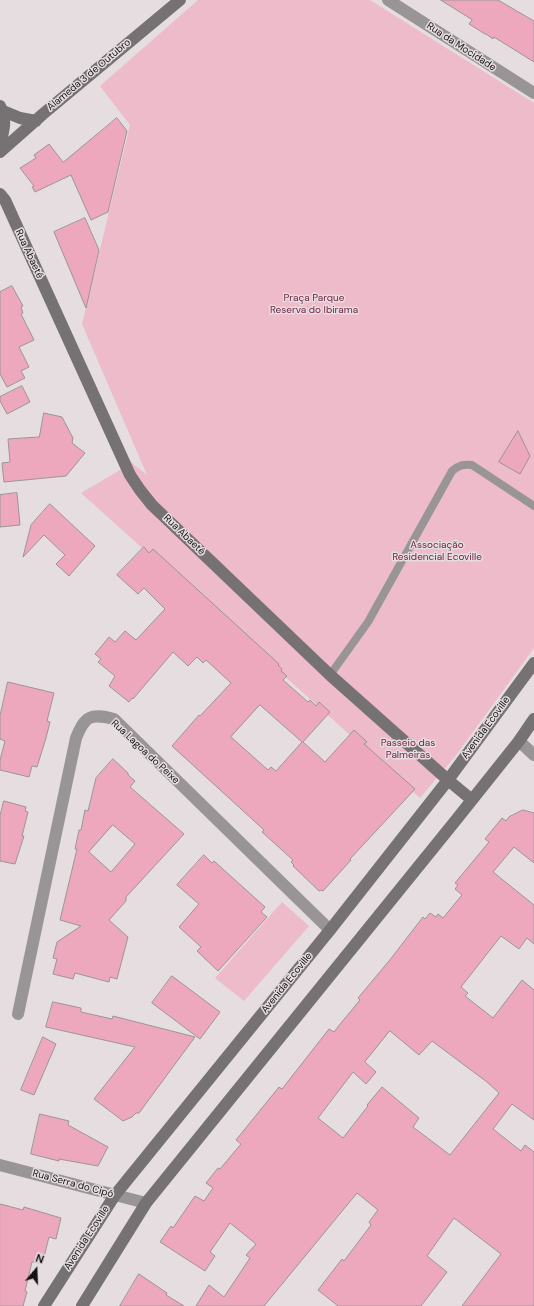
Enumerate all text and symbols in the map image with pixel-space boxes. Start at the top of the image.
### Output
street label: Rua da Mocidade [424,20,498,74]
street label: Alameda 3 de Outubro [45,37,133,113]
street label: Rua Abaeté [12,227,46,281]
park label: Praça Parque Reserva do Ibirama [270,292,358,316]
street label: Rua Abaeté [161,512,207,558]
park label: Associação Residencial Ecoville [392,539,482,562]
street label: Avenida Ecoville [459,694,513,762]
street label: Rua Lagoa do Peixe [108,717,182,787]
park label: Passeio das Palmeiras [381,737,435,760]
street label: Avenida Ecoville [259,950,315,1016]
street label: Rua Serra do Cipó [31,1167,115,1201]
street label: Avenida Ecoville [62,1204,112,1272]
north arrow [16,1250,56,1290]
text: N [34,1251,46,1267]

